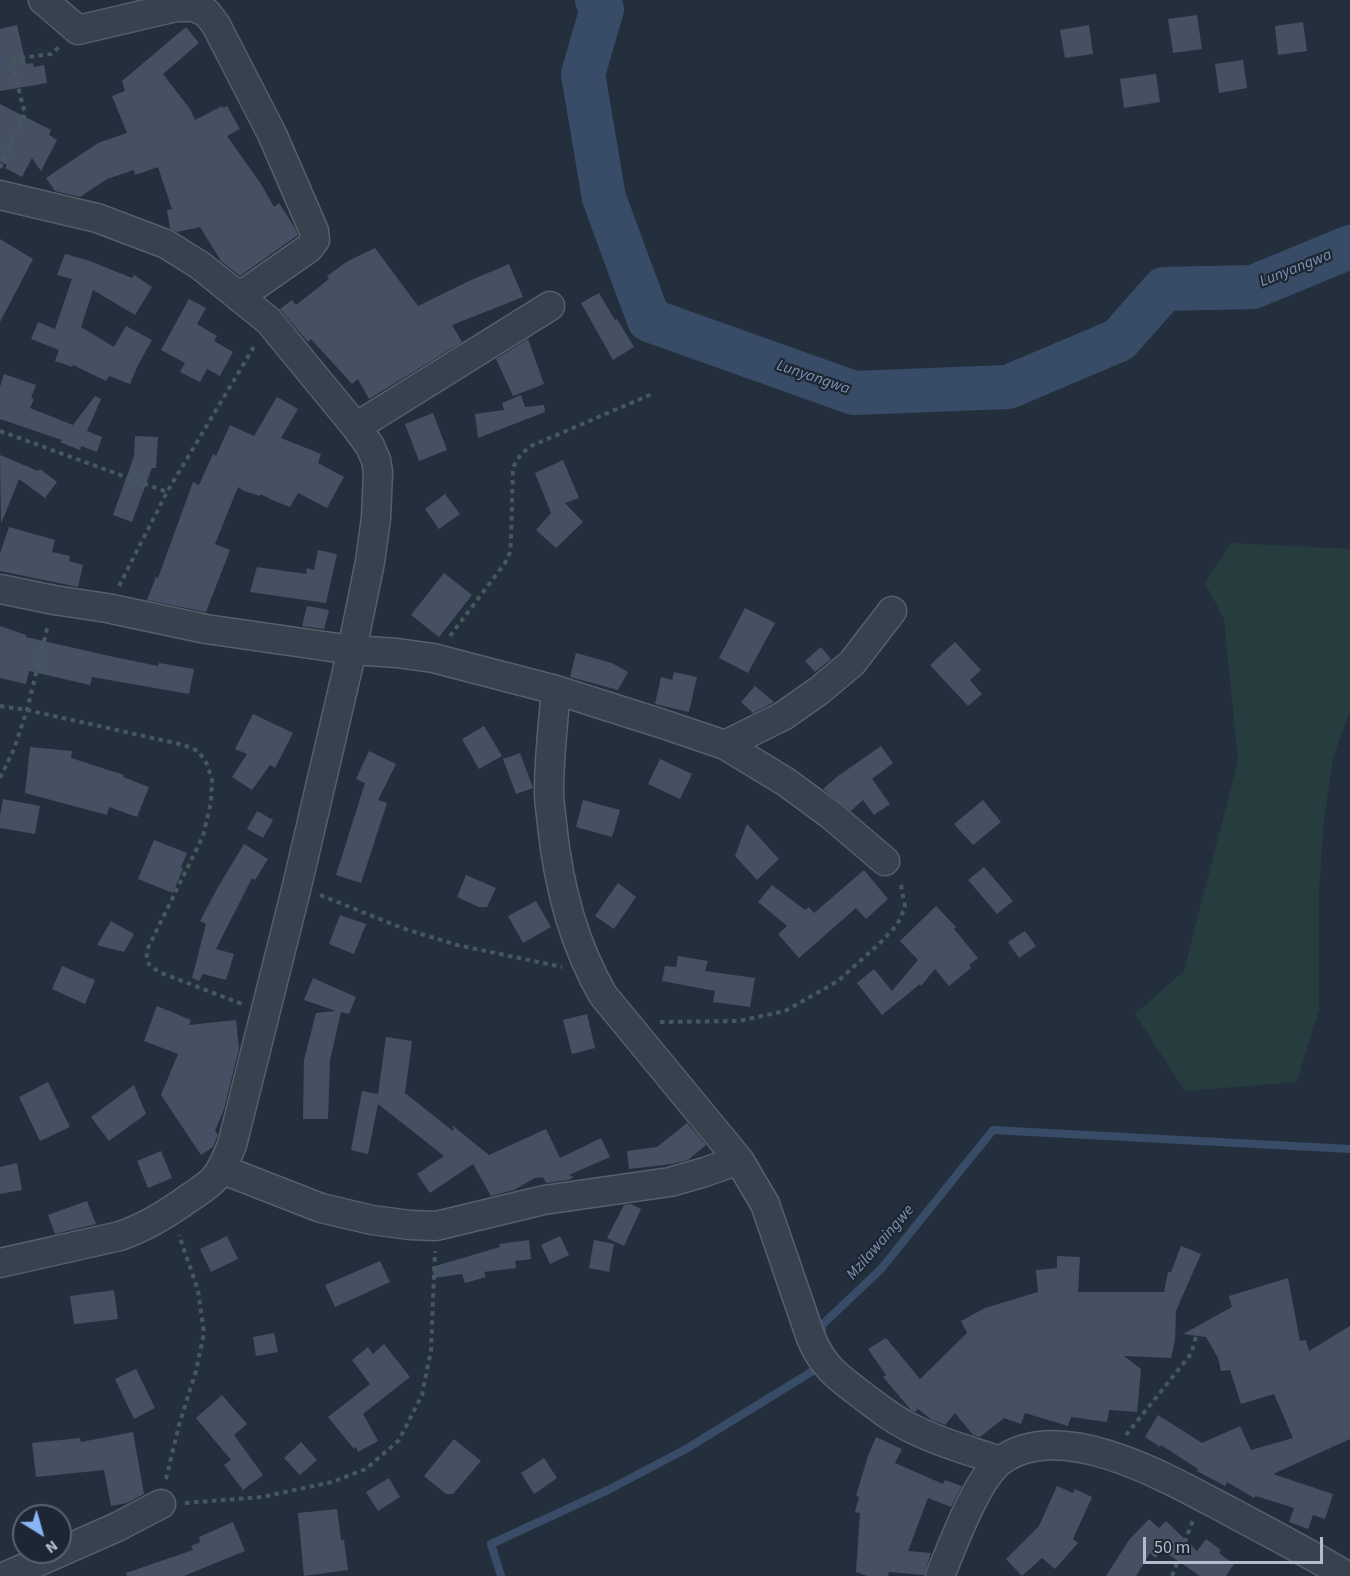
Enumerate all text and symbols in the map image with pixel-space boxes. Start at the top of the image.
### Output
water label: Lunyangwa [1257,246,1335,292]
water label: Lunyangwa [774,356,852,400]
water label: Mzilawaingwe [843,1201,919,1285]
north arrow [12,1504,72,1564]
scale bar [1146,1525,1326,1563]
text: N [41,1535,63,1559]
text: 50 m [1154,1535,1190,1560]

